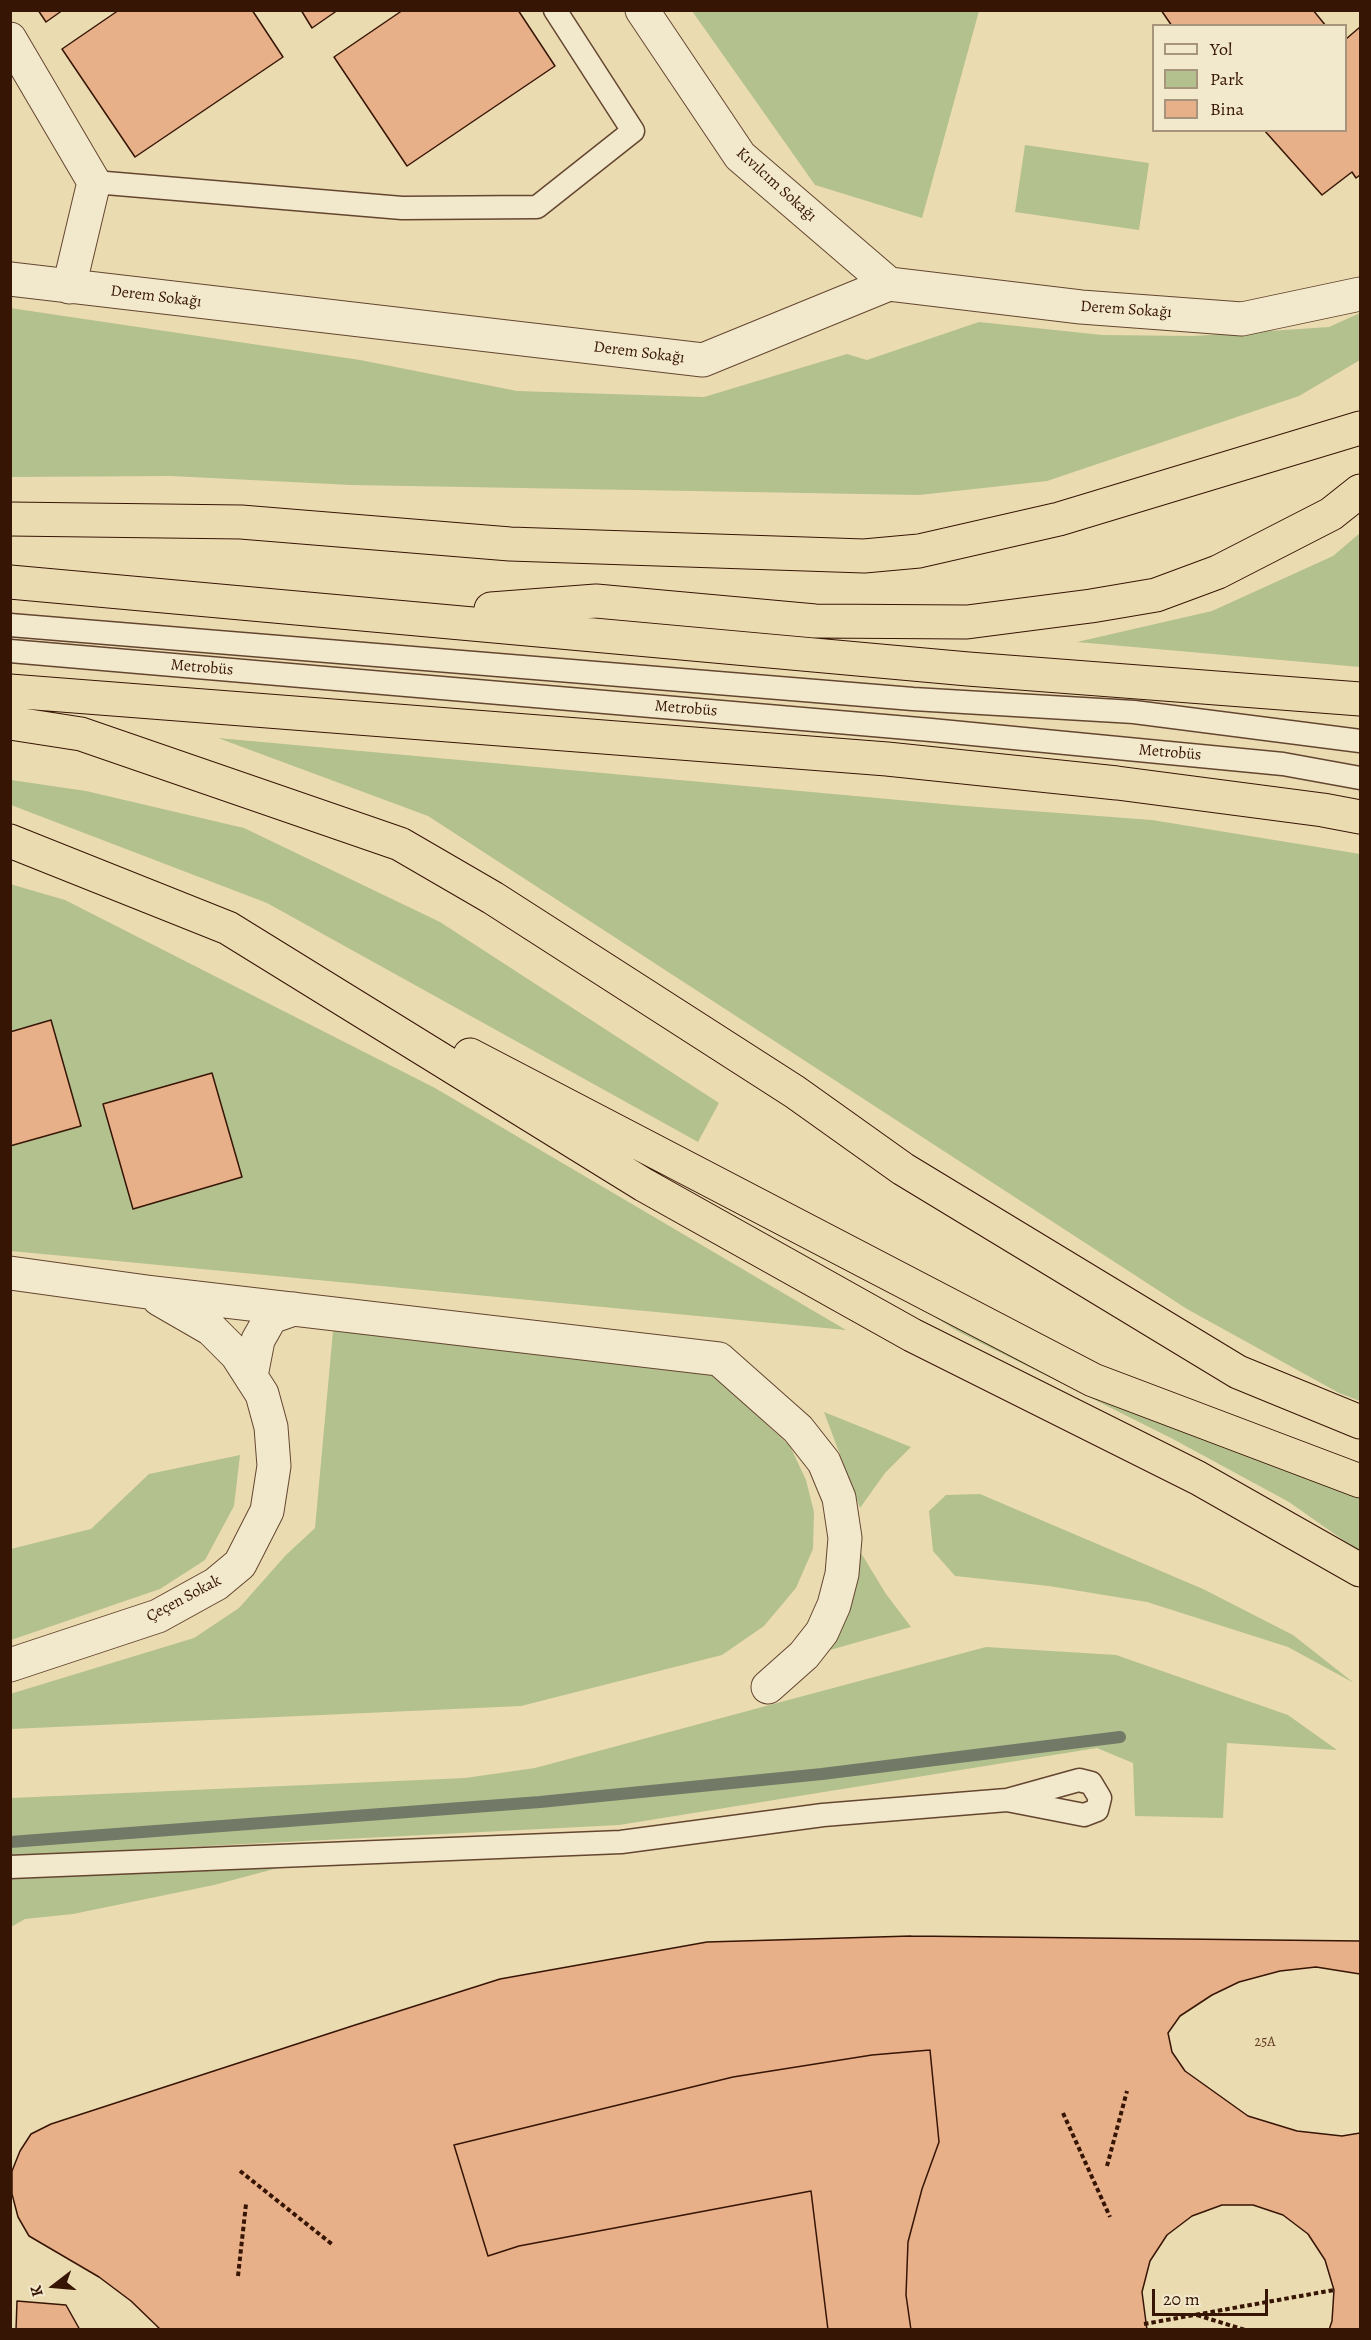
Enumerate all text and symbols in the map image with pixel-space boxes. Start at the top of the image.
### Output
legend [1152,24,1347,132]
text: Yol [1210,37,1232,61]
text: Park [1210,67,1244,91]
text: Bina [1210,97,1244,121]
street label: Kıvılcım Sokağı [732,144,820,226]
street label: Derem Sokağı [109,282,203,312]
street label: Derem Sokağı [1080,297,1172,323]
street label: Derem Sokağı [592,338,686,368]
street label: Metrobüs [170,656,234,680]
street label: Metrobüs [654,697,718,721]
street label: Metrobüs [1138,741,1202,765]
street label: Çeçen Sokak [143,1571,225,1627]
house number: 25A [1255,2035,1275,2051]
north arrow [24,2256,84,2316]
scale bar [1155,2277,1270,2315]
text: K [25,2283,49,2299]
text: 20 m [1163,2287,1200,2311]

